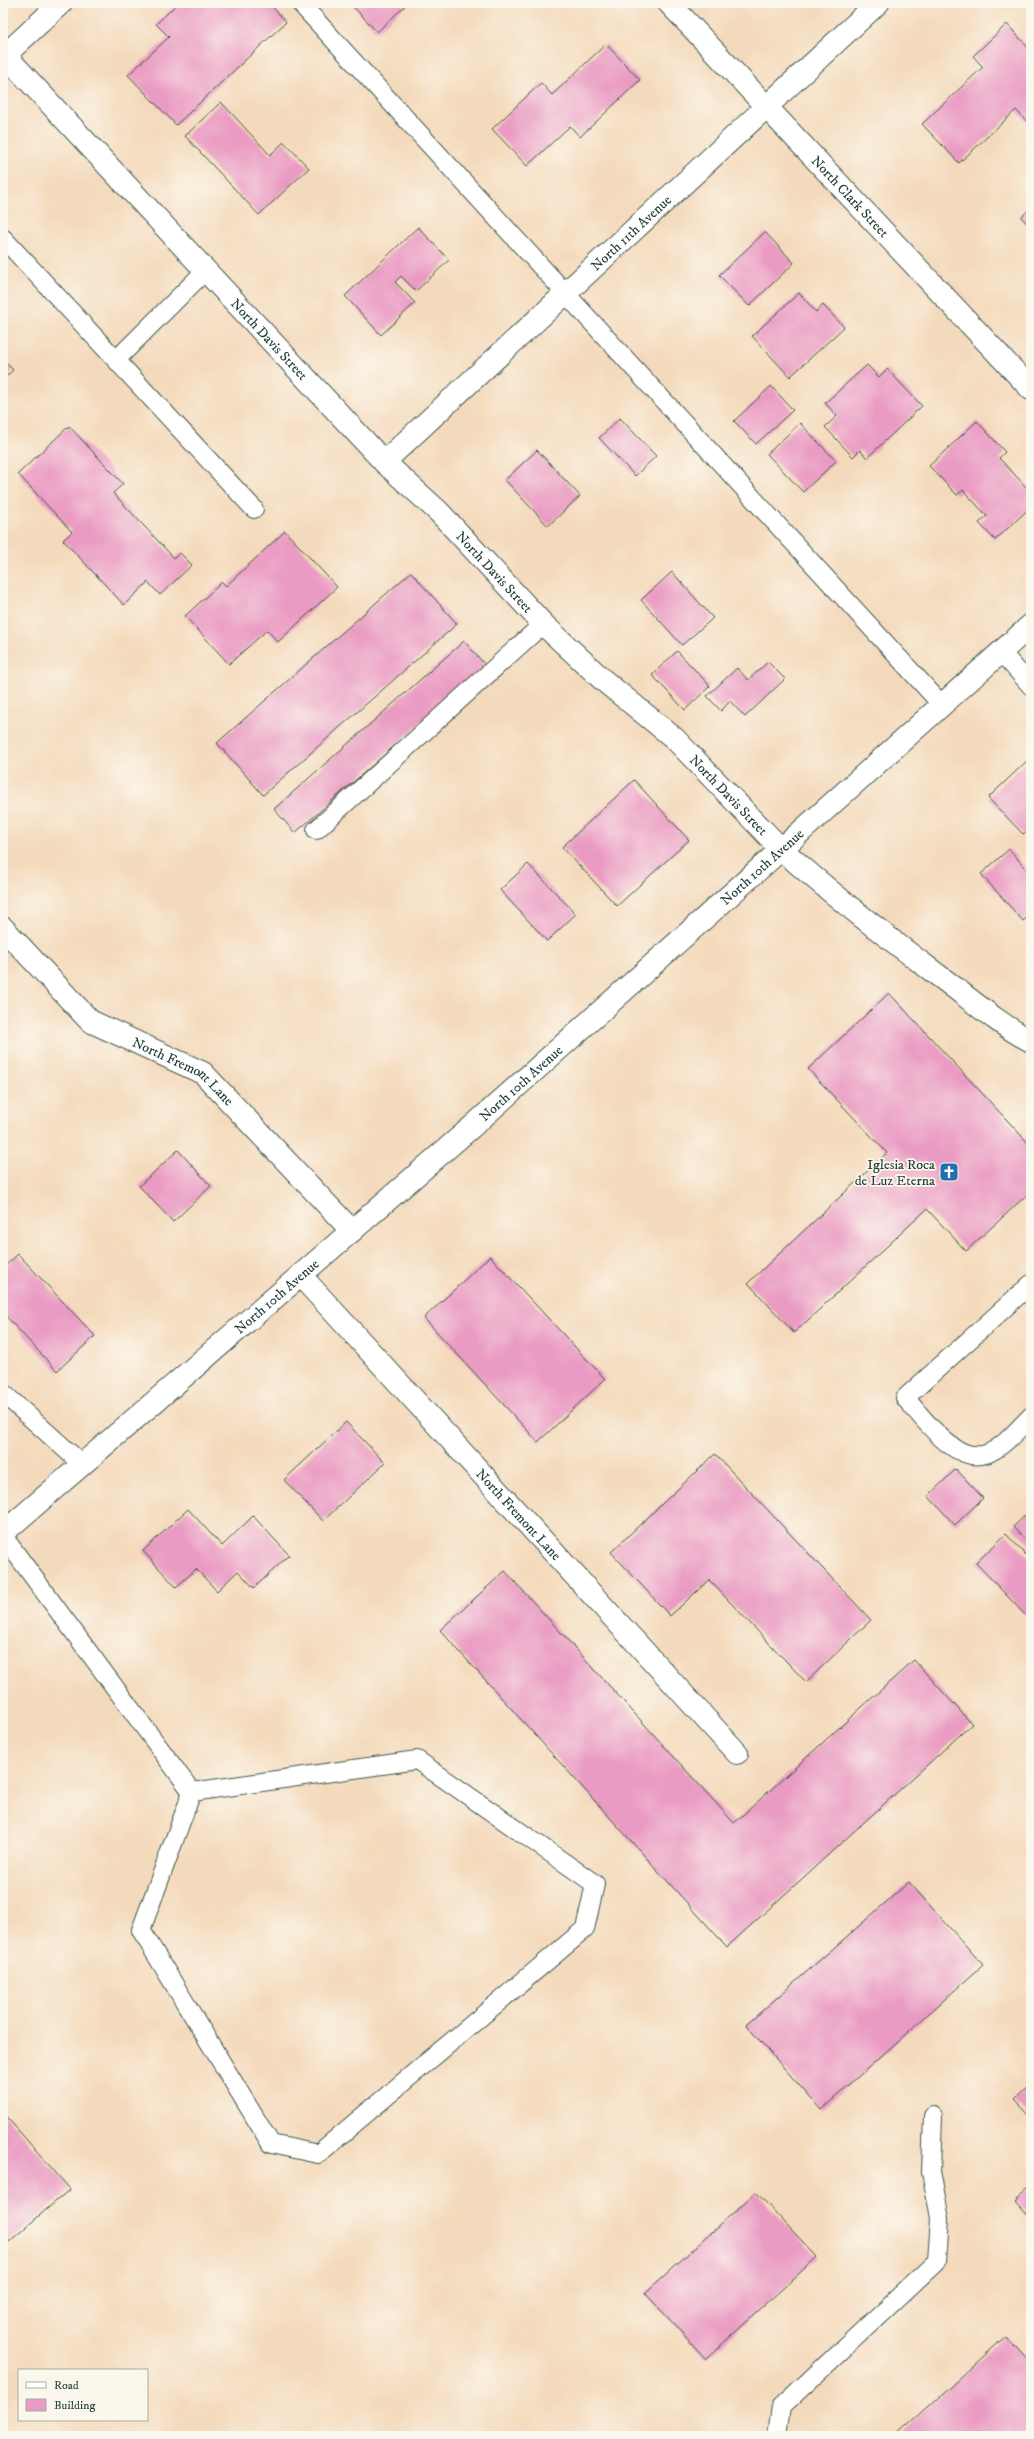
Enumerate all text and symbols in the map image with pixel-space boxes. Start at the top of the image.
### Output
street label: North Clark Street [807,152,893,242]
street label: North 11th Avenue [588,191,676,275]
street label: North Davis Street [226,295,312,385]
street label: North Davis Street [452,528,537,618]
street label: North Davis Street [685,752,771,840]
street label: North 10th Avenue [717,825,808,909]
street label: North Fremont Lane [129,1034,237,1110]
street label: North 10th Avenue [476,1042,567,1126]
place label: Iglesia Roca de Luz Eterna [855,1156,935,1190]
church icon: Iglesia Roca de Luz Eterna [938,1161,960,1183]
street label: North 10th Avenue [231,1255,323,1338]
street label: North Fremont Lane [472,1465,565,1565]
legend [18,2369,148,2421]
text: Road [54,2378,79,2393]
text: Building [54,2398,95,2413]

